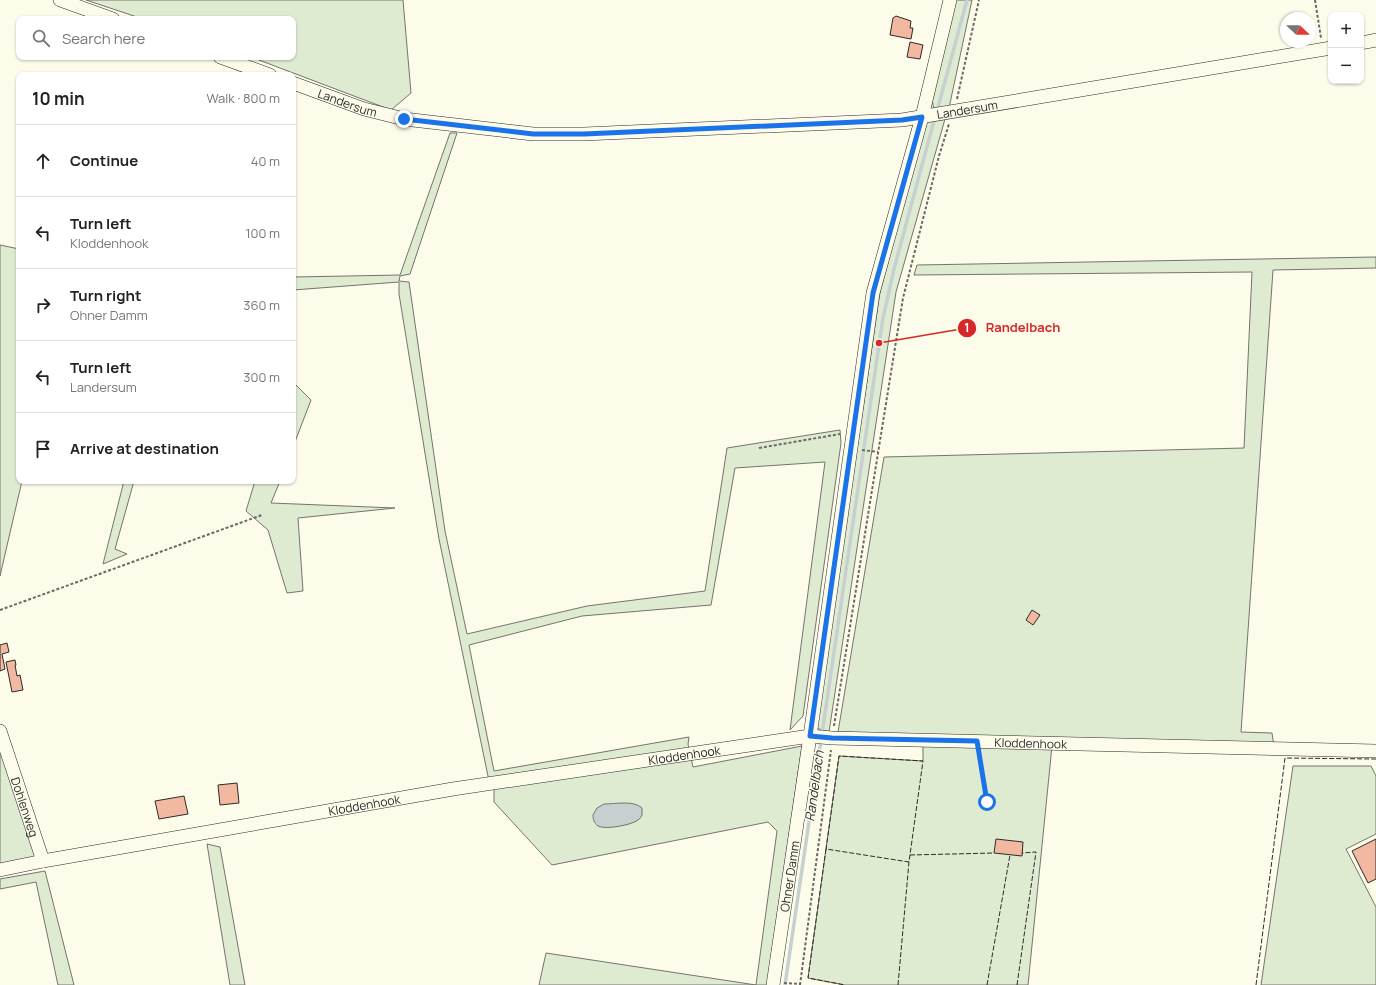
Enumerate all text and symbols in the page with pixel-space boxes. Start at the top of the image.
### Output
north arrow [1280,12,1316,48]
map controls [1328,12,1364,84]
button: + [1328,12,1364,48]
search box [16,16,296,60]
icon: search [30,27,52,49]
text: Search here [62,28,145,49]
button: − [1328,48,1364,84]
street label: Landersum [316,84,379,120]
text: 10 min [32,87,85,110]
text: Walk · 800 m [207,89,280,107]
street label: Landersum [935,96,999,123]
route end [395,110,413,128]
icon: ahead [32,150,54,172]
text: Continue [70,150,138,171]
text: 40 m [251,152,280,170]
text: Turn left [70,213,132,234]
icon: left [32,222,54,244]
text: 100 m [245,224,280,242]
text: Kloddenhook [70,234,149,252]
text: Turn right [70,285,141,306]
icon: right [32,294,54,316]
text: 360 m [243,296,280,314]
text: Ohner Damm [70,306,148,324]
callout: Randelbach [957,315,1068,340]
text: Randelbach [986,318,1060,336]
text: 1 [964,319,970,336]
text: Turn left [70,357,132,378]
icon: left [32,366,54,388]
text: 300 m [243,368,280,386]
text: Landersum [70,378,137,396]
icon: arrive [32,438,54,460]
text: Arrive at destination [70,438,219,459]
street label: Kloddenhook [994,733,1068,752]
street label: Kloddenhook [647,741,722,768]
water label: Randelbach [800,748,828,823]
street label: Dohlenweg [7,775,43,839]
street label: Kloddenhook [327,790,402,819]
route start [978,793,996,811]
street label: Ohner Damm [775,839,803,913]

